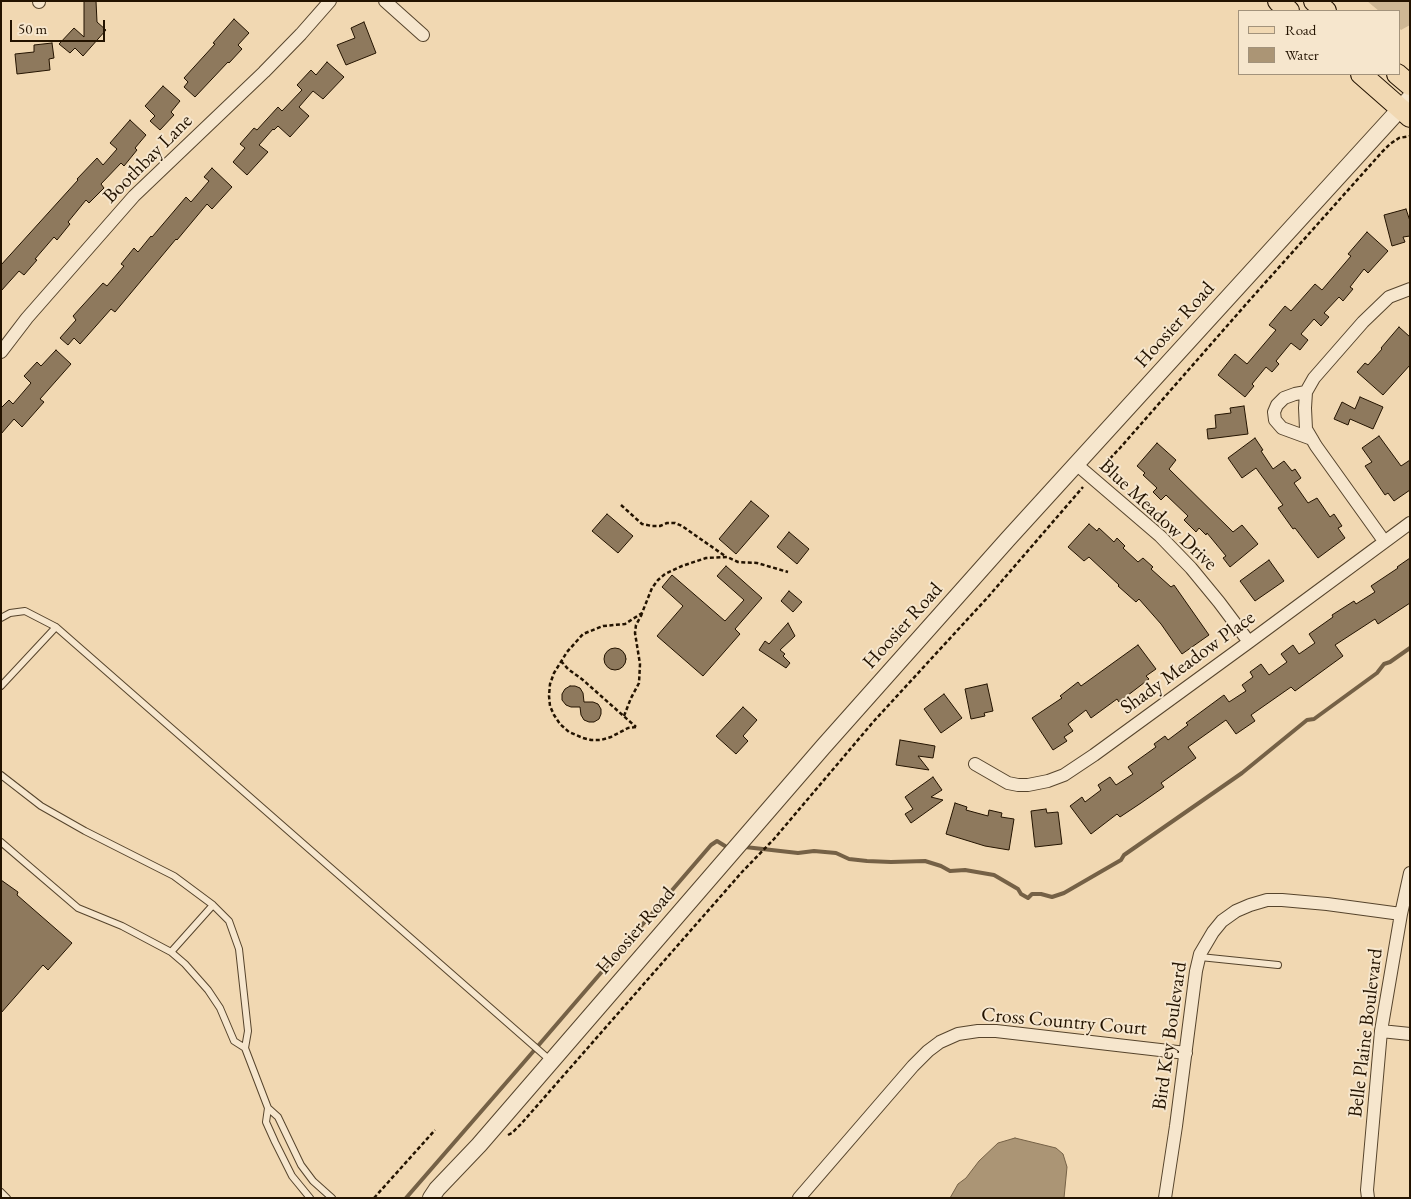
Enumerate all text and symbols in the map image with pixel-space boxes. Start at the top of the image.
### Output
scale bar [12,10,108,42]
legend [1238,10,1401,75]
text: 50 m [18,19,47,38]
text: Road [1285,20,1316,39]
text: Water [1285,45,1319,64]
street label: Boothbay Lane [98,109,198,209]
street label: Hoosier Road [1130,277,1220,373]
street label: Blue Meadow Drive [1094,454,1222,576]
street label: Hoosier Road [858,578,948,674]
street label: Shady Meadow Place [1116,606,1260,720]
street label: Hoosier Road [592,882,680,980]
street label: Belle Plaine Boulevard [1344,947,1388,1119]
street label: Bird Key Boulevard [1148,960,1192,1112]
street label: Cross Country Court [980,1003,1148,1041]

